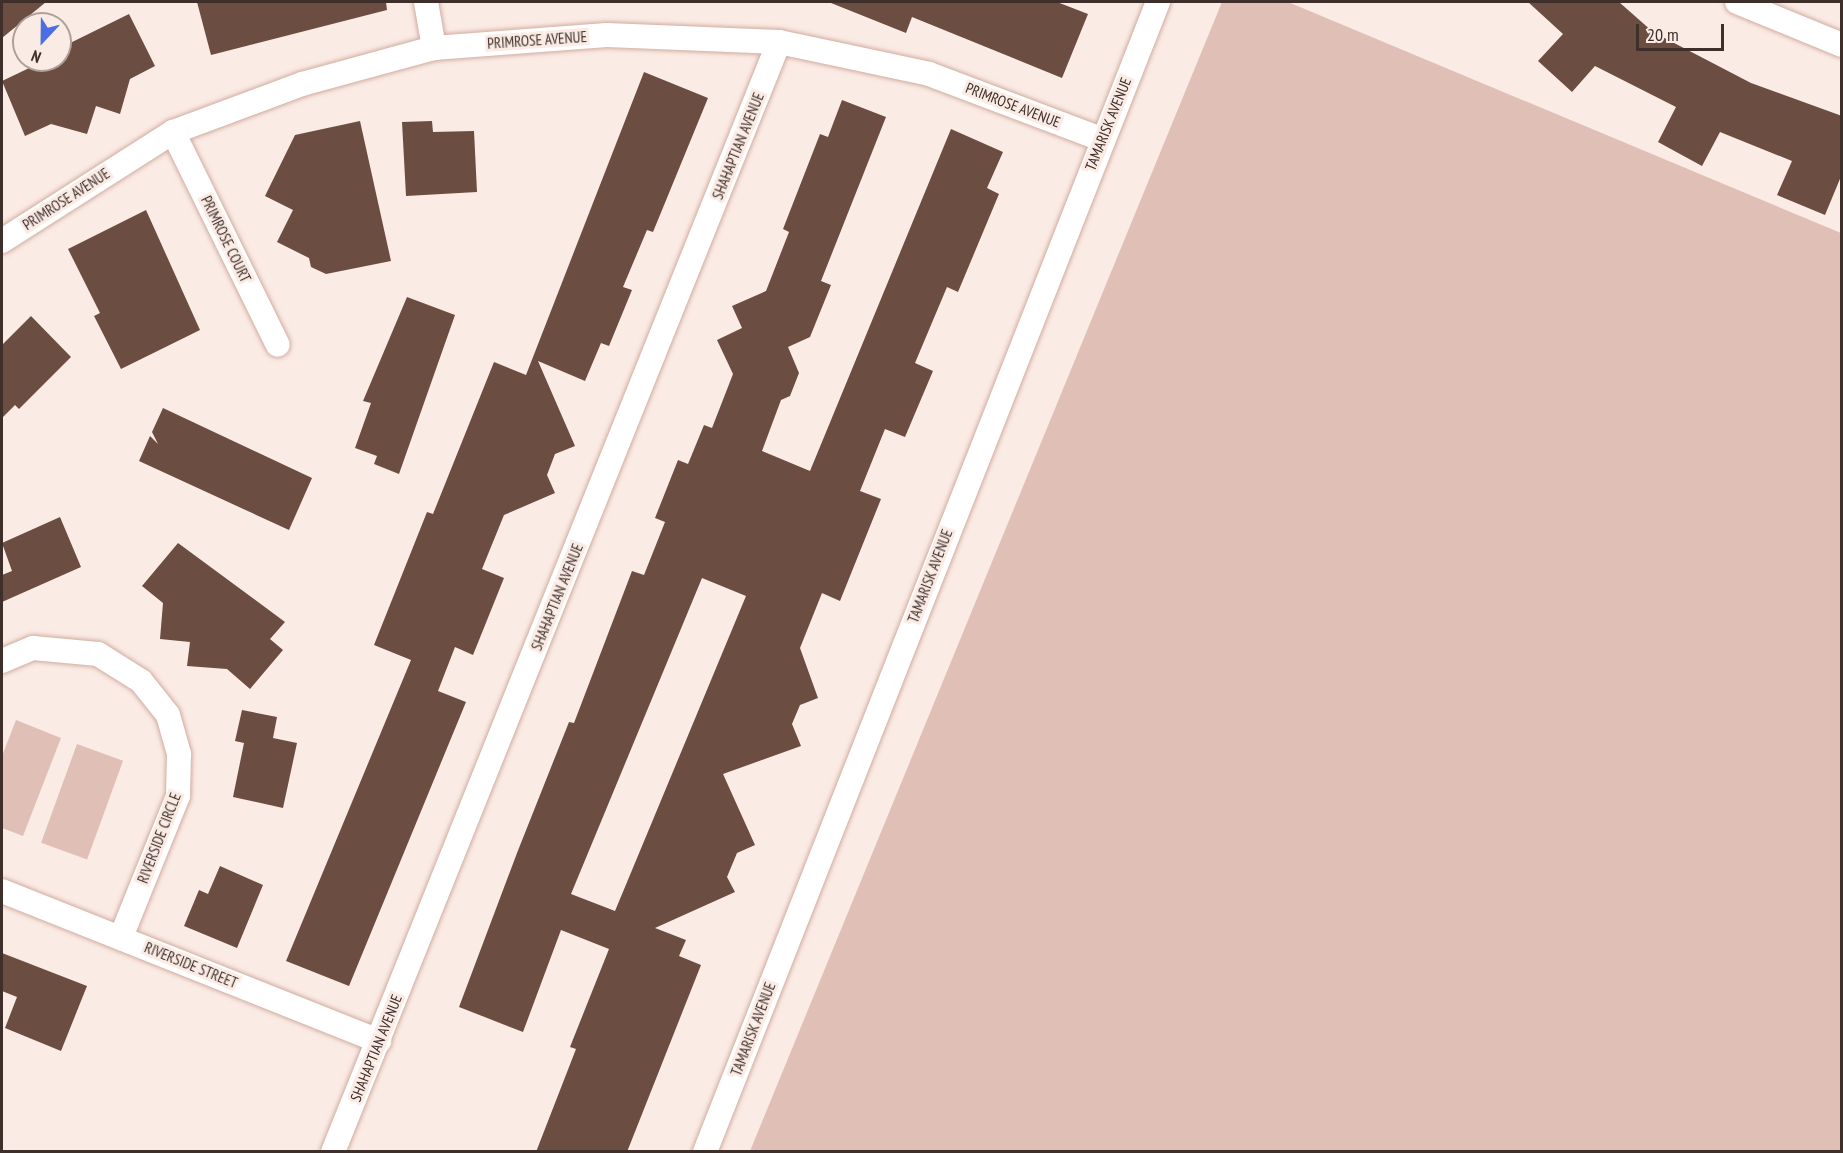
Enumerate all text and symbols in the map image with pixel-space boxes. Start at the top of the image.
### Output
north arrow [12,12,72,72]
scale bar [1639,12,1728,50]
text: 20 m [1647,23,1679,46]
street label: PRIMROSE AVENUE [486,28,588,52]
text: N [28,46,44,68]
street label: TAMARISK AVENUE [1081,74,1135,174]
street label: PRIMROSE AVENUE [963,79,1063,131]
street label: SHAHAPTIAN AVENUE [708,90,768,202]
street label: PRIMROSE AVENUE [19,164,113,234]
street label: PRIMROSE COURT [197,193,255,285]
street label: TAMARISK AVENUE [904,526,956,626]
street label: SHAHAPTIAN AVENUE [527,541,587,653]
street label: RIVERSIDE CIRCLE [134,790,184,886]
street label: RIVERSIDE STREET [142,938,240,992]
street label: TAMARISK AVENUE [727,979,779,1079]
street label: SHAHAPTIAN AVENUE [346,992,406,1104]

